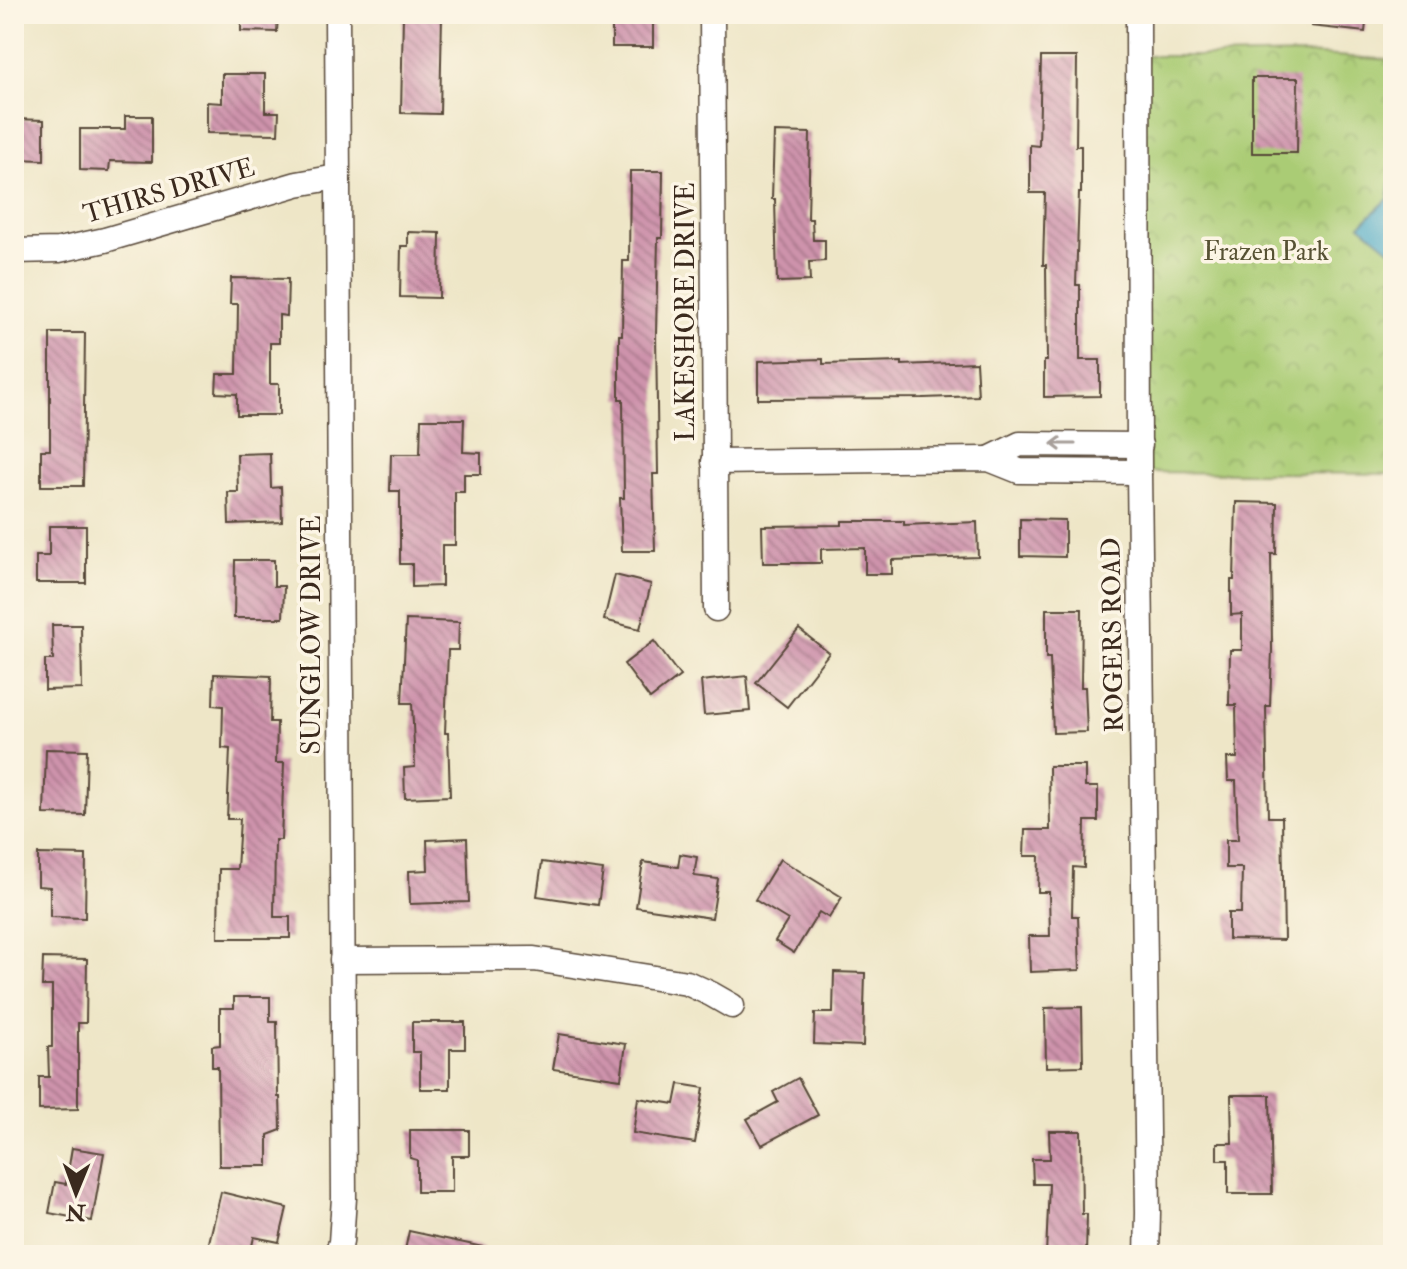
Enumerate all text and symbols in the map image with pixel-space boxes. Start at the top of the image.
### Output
street label: THIRS DRIVE [80,151,258,231]
street label: LAKESHORE DRIVE [670,182,702,442]
park label: Frazen Park [1203,236,1329,268]
one-way arrow [1050,436,1077,452]
street label: SUNGLOW DRIVE [296,515,328,755]
street label: ROGERS ROAD [1095,537,1131,733]
north arrow [36,1153,116,1233]
text: N [65,1198,87,1226]

